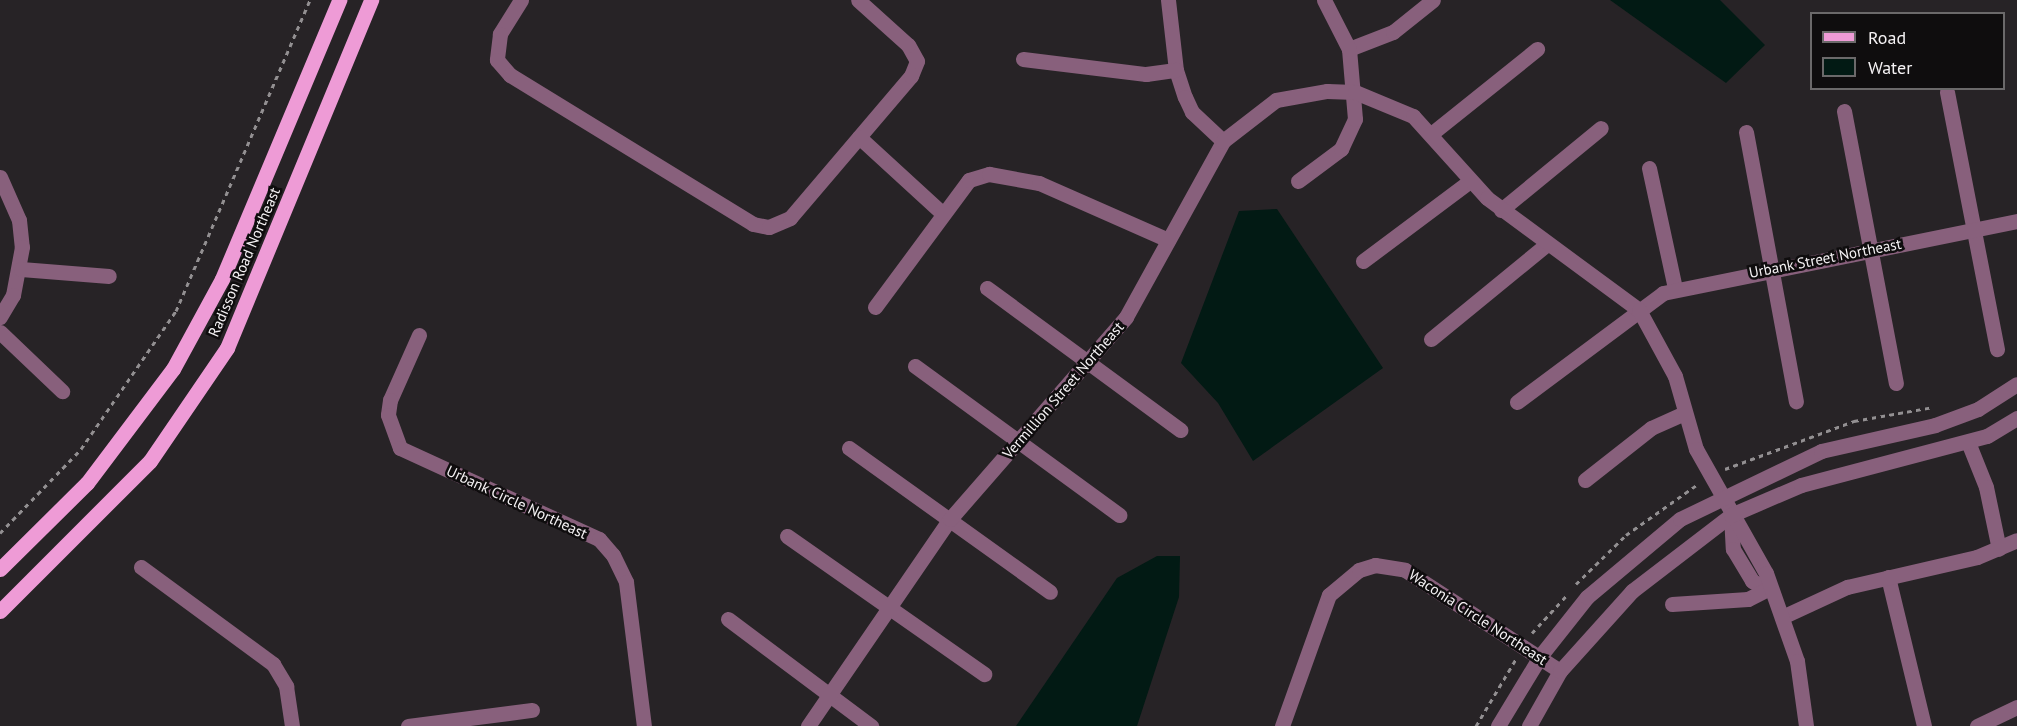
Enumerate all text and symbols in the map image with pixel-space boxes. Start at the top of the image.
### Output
legend [1810,12,2005,90]
text: Road [1868,26,1906,49]
text: Water [1868,56,1912,79]
street label: Radisson Road Northeast [204,185,284,339]
street label: Urbank Street Northeast [1747,234,1903,282]
street label: Vermillion Street Northeast [999,318,1127,462]
street label: Urbank Circle Northeast [444,461,590,543]
street label: Waconia Circle Northeast [1405,566,1551,668]

